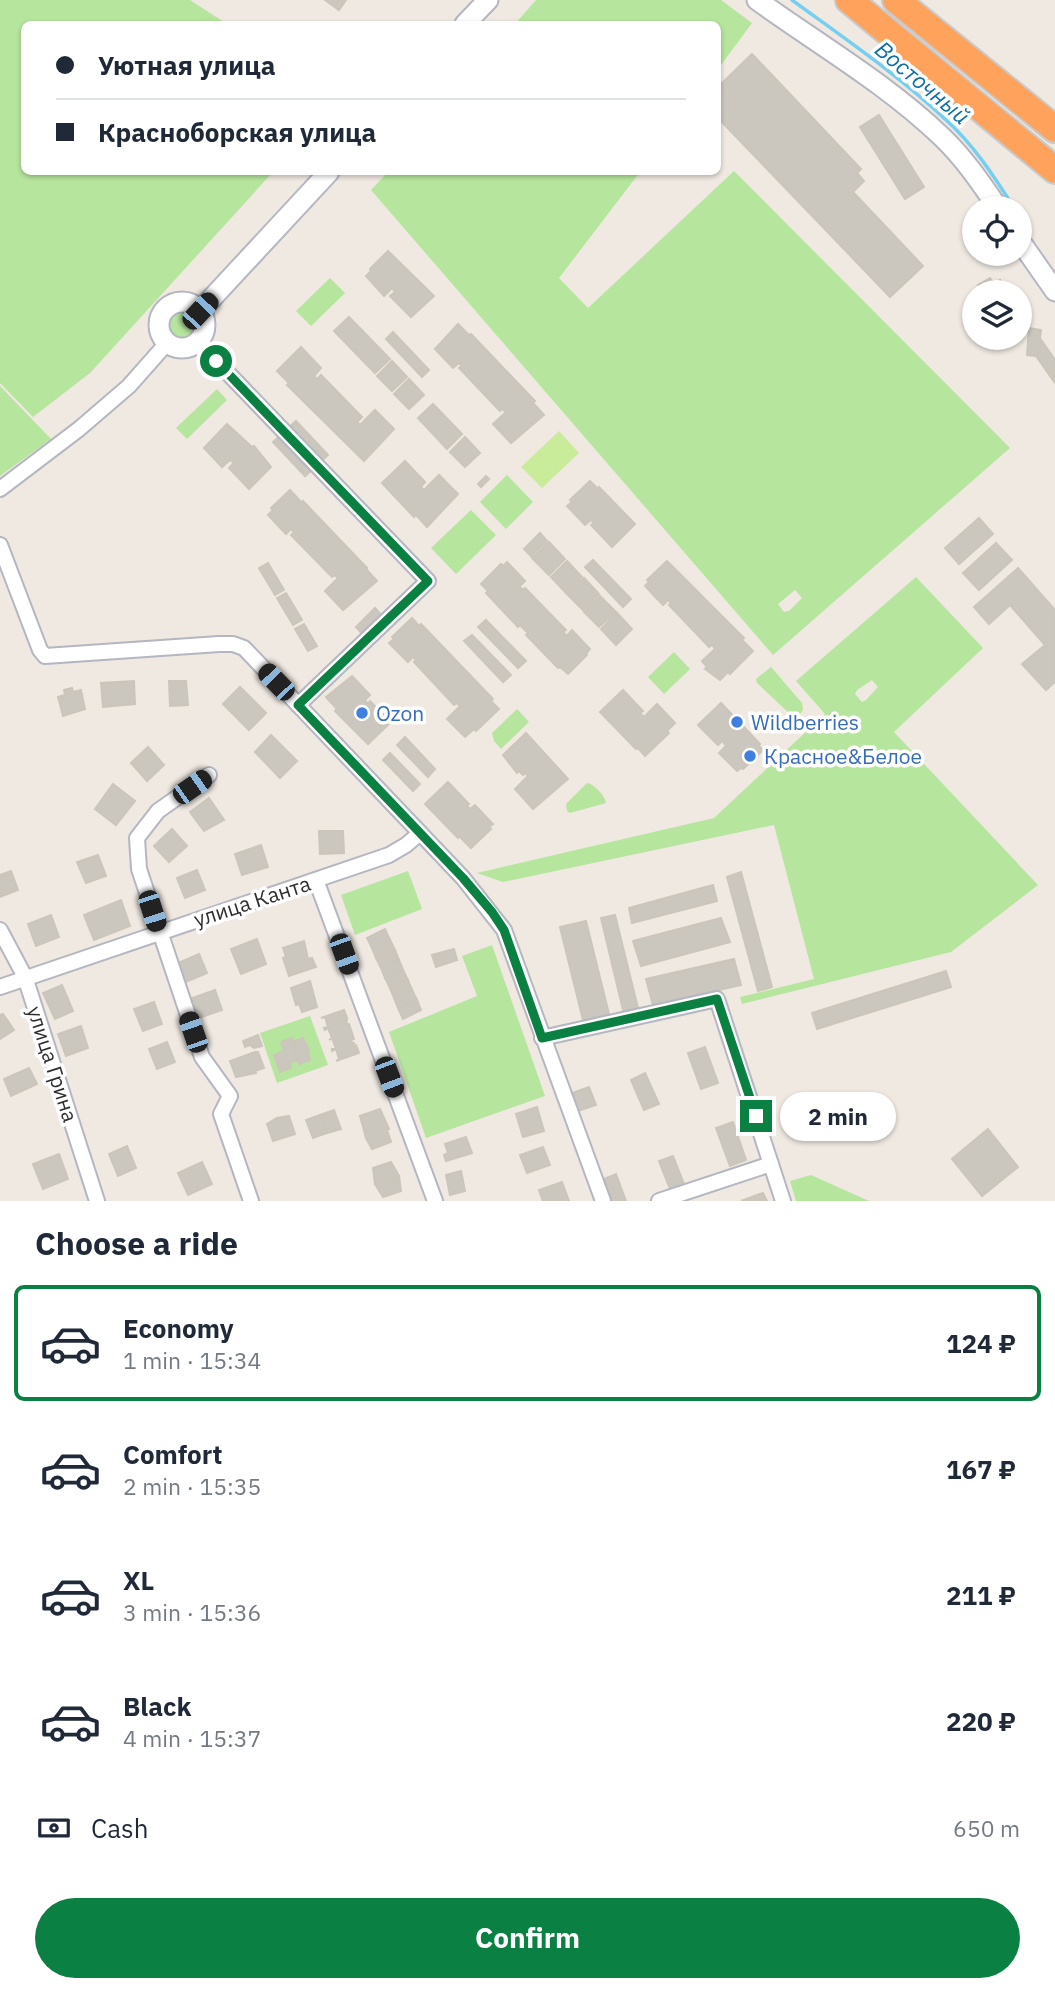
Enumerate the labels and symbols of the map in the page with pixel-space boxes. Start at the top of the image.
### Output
water label: Восточный [869,34,977,130]
car [178,288,223,334]
route start [200,345,232,377]
car [254,660,299,704]
place label: Ozon [376,699,424,727]
marker: Ozon [354,705,370,721]
place label: Wildberries [751,708,859,736]
marker: Wildberries [729,714,745,730]
place label: Красное&Белое [764,742,922,770]
marker: Красное&Белое [742,748,758,764]
car [169,766,216,808]
street label: улица Канта [190,869,314,933]
car [136,888,169,934]
car [327,931,362,977]
street label: улица Грина [21,1002,85,1126]
car [177,1009,210,1055]
car [372,1054,407,1100]
callout: 2 min [780,1092,896,1140]
route end [740,1100,772,1132]

